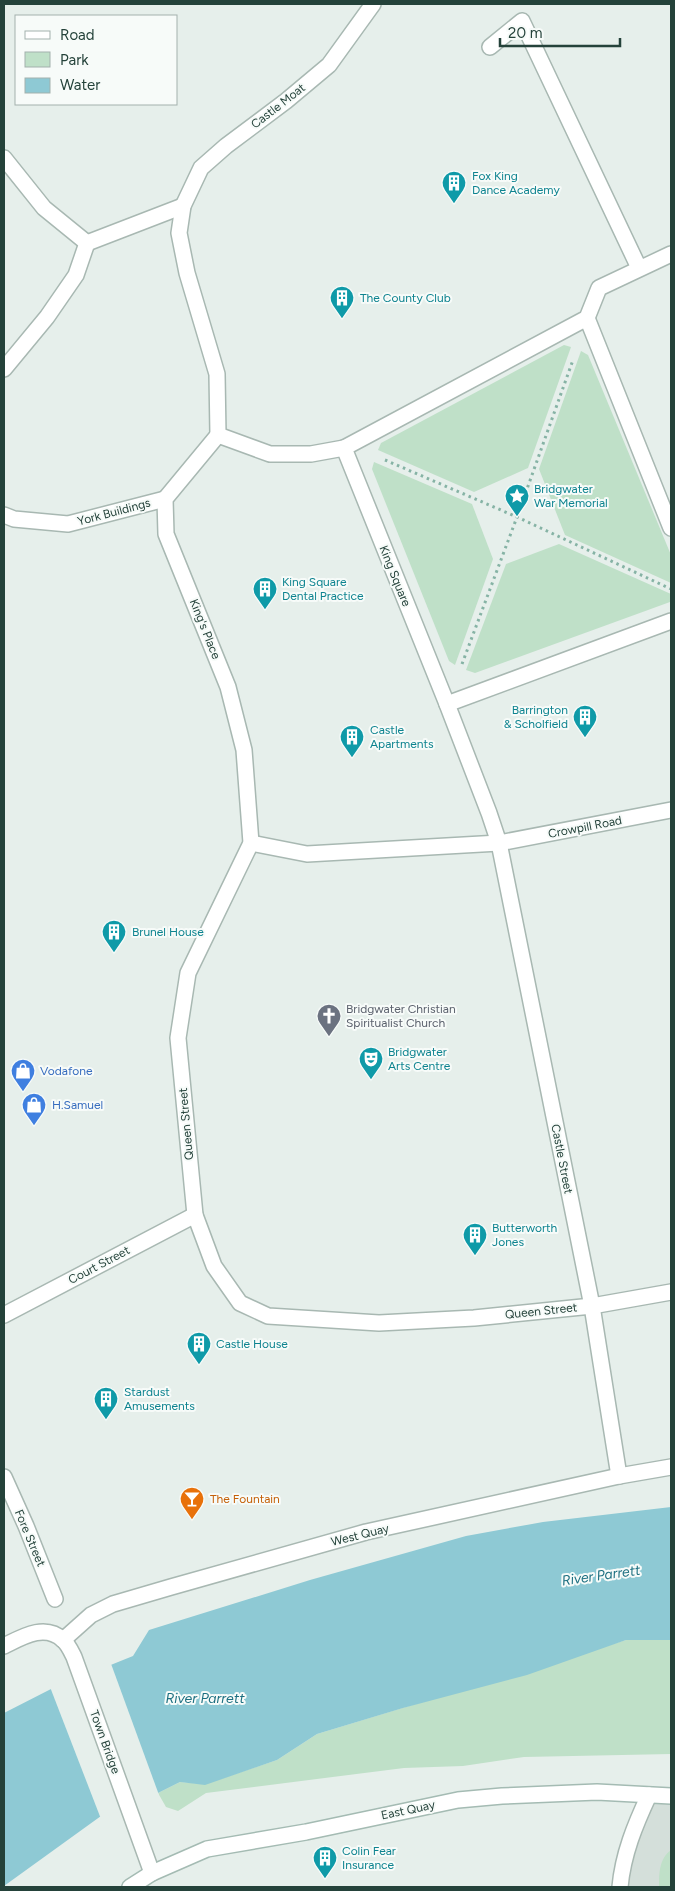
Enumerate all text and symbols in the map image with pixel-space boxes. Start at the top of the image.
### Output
legend [15,15,178,105]
scale bar [500,15,620,47]
text: 20 m [508,24,542,42]
text: Road [60,26,95,44]
text: Park [60,51,89,69]
text: Water [60,76,100,94]
street label: Castle Moat [248,80,308,131]
place label: Fox King Dance Academy [472,169,560,197]
building icon: Fox King Dance Academy [441,170,467,204]
building icon: The County Club [329,285,355,319]
place label: The County Club [360,291,451,305]
place label: Bridgwater War Memorial [534,482,608,510]
place icon: Bridgwater War Memorial [504,483,530,517]
street label: York Buildings [76,495,152,528]
street label: King Square [376,543,414,609]
place label: King Square Dental Practice [282,575,364,603]
building icon: King Square Dental Practice [252,576,278,610]
street label: King's Place [187,597,224,661]
place label: Barrington & Scholfield [504,703,568,731]
building icon: Barrington & Scholfield [572,704,598,738]
place label: Castle Apartments [370,723,434,751]
building icon: Castle Apartments [339,724,365,758]
street label: Crowpill Road [547,813,623,841]
building icon: Brunel House [101,919,127,953]
place label: Brunel House [132,925,204,939]
place label: Bridgwater Christian Spiritualist Church [346,1002,456,1030]
church icon: Bridgwater Christian Spiritualist Church [316,1003,342,1037]
place label: Bridgwater Arts Centre [388,1045,451,1073]
theatre icon: Bridgwater Arts Centre [358,1046,384,1080]
shop icon: Vodafone [10,1058,36,1092]
place label: Vodafone [40,1064,93,1078]
street label: Queen Street [176,1087,196,1161]
shop icon: H.Samuel [21,1092,47,1126]
place label: H.Samuel [52,1098,103,1112]
street label: Castle Street [548,1123,576,1195]
place label: Butterworth Jones [492,1221,557,1249]
building icon: Butterworth Jones [462,1222,488,1256]
street label: Court Street [66,1243,132,1287]
street label: Queen Street [504,1300,578,1322]
building icon: Castle House [186,1331,212,1365]
place label: Castle House [216,1337,288,1351]
place label: Stardust Amusements [124,1385,195,1413]
building icon: Stardust Amusements [93,1386,119,1420]
bar icon: The Fountain [179,1486,205,1520]
place label: The Fountain [210,1492,280,1506]
street label: Fore Street [12,1507,48,1569]
street label: West Quay [330,1521,391,1549]
water label: River Parrett [561,1561,642,1589]
water label: River Parrett [165,1690,245,1707]
street label: Town Bridge [87,1708,123,1776]
street label: East Quay [380,1797,437,1823]
place label: Colin Fear Insurance [342,1844,396,1872]
building icon: Colin Fear Insurance [312,1845,338,1879]

